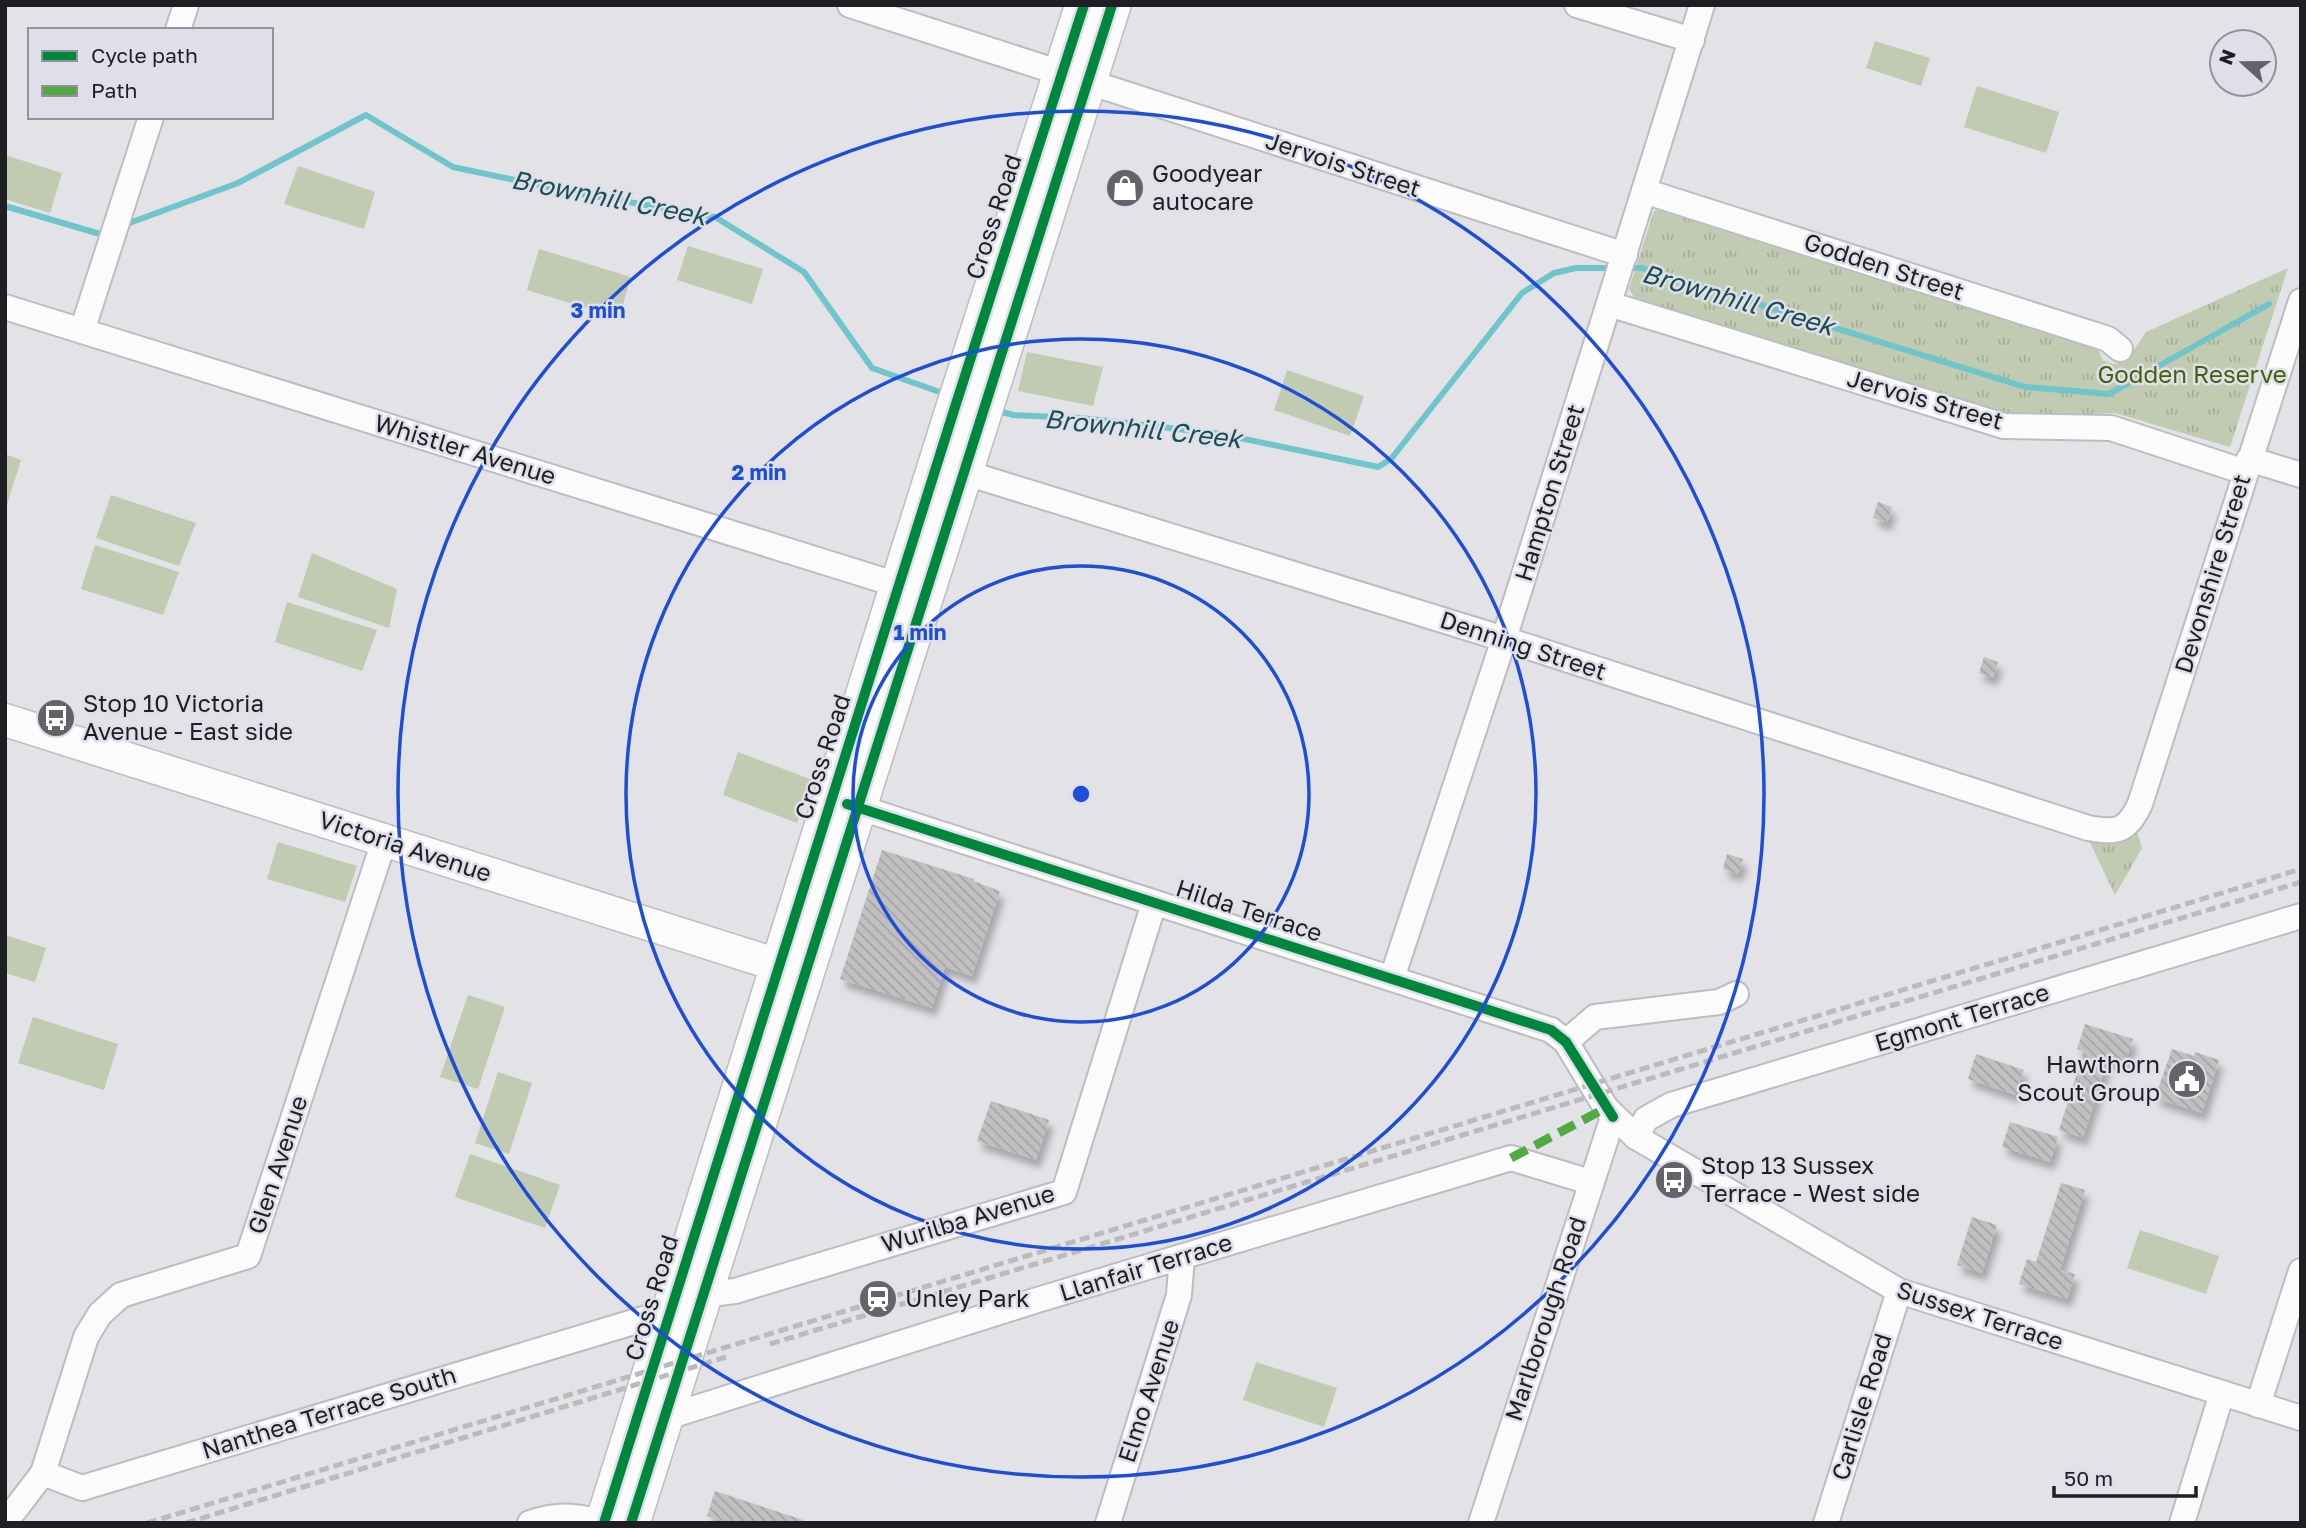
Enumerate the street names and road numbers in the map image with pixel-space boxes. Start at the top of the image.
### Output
street label: Jervois Street [1262,125,1424,202]
street label: Cross Road [959,150,1026,283]
street label: Godden Street [1801,226,1968,305]
street label: Jervois Street [1844,362,2007,435]
street label: Hampton Street [1508,401,1589,585]
street label: Whistler Avenue [371,407,560,490]
street label: Devonshire Street [2168,471,2256,676]
street label: Denning Street [1437,604,1610,685]
street label: Cross Road [788,690,855,823]
street label: Victoria Avenue [316,804,495,887]
street label: Hilda Terrace [1173,872,1326,947]
street label: Egmont Terrace [1871,976,2052,1057]
street label: Glen Avenue [241,1092,313,1237]
street label: Wurilba Avenue [877,1177,1058,1258]
street label: Marlborough Road [1498,1213,1591,1424]
street label: Llanfair Terrace [1056,1227,1235,1307]
street label: Cross Road [618,1231,683,1364]
street label: Sussex Terrace [1893,1274,2068,1355]
street label: Elmo Avenue [1111,1315,1184,1466]
street label: Carlisle Road [1824,1330,1897,1484]
street label: Nanthea Terrace South [198,1359,459,1464]

